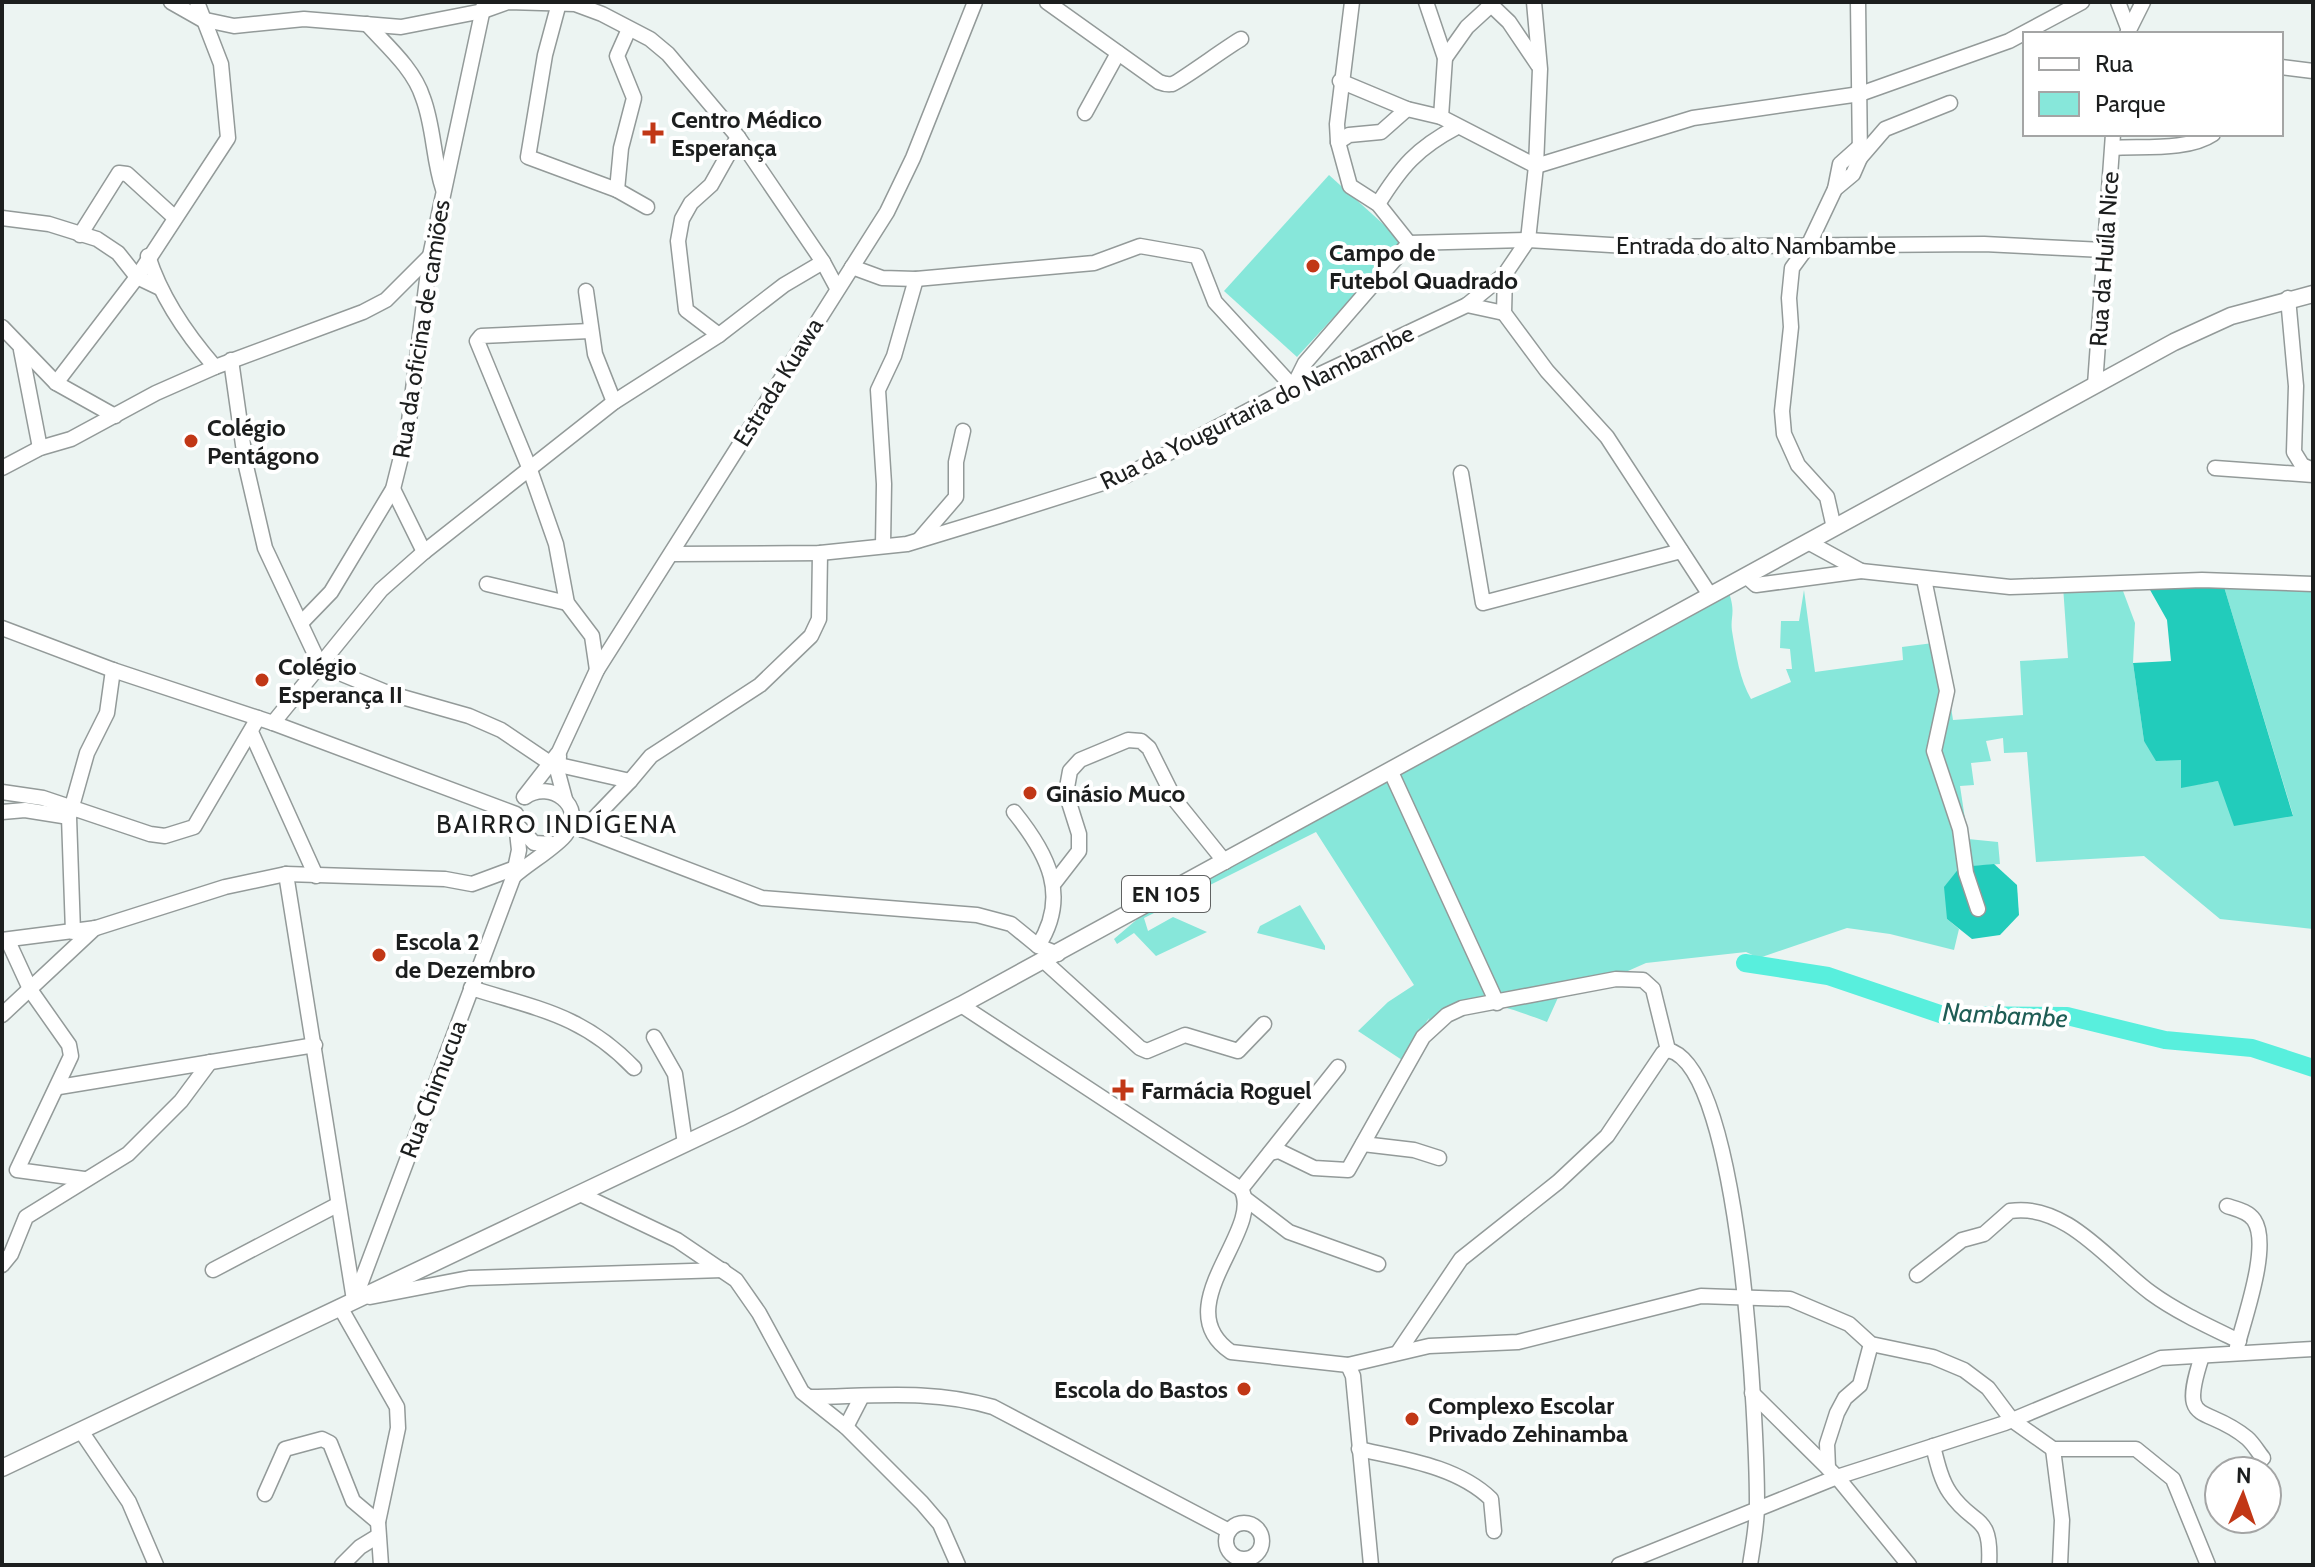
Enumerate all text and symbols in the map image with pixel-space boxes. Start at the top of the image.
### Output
legend [2023,32,2283,136]
text: Rua [2095,49,2134,78]
text: Parque [2095,89,2165,118]
place label: Centro Médico Esperança [671,105,822,162]
marker: Centro Médico Esperança [642,122,664,144]
street label: Rua da Huíla Nice [2083,170,2125,348]
street label: Rua da oficina de camiões [386,198,456,460]
street label: Entrada do alto Nambambe [1616,231,1896,260]
place label: Campo de Futebol Quadrado [1329,238,1518,295]
marker: Campo de Futebol Quadrado [1304,257,1322,275]
street label: Estrada Kuawa [727,312,829,452]
street label: Rua da Yougurtaria do Nambambe [1096,318,1418,496]
place label: Colégio Pentágono [207,413,320,470]
marker: Colégio Pentágono [182,432,200,450]
place label: Colégio Esperança II [278,652,403,709]
marker: Colégio Esperança II [253,671,271,689]
place label: Ginásio Muco [1046,779,1185,808]
marker: Ginásio Muco [1021,784,1039,802]
district label: BAIRRO INDÍGENA [436,808,678,840]
road number: EN 105 [1122,876,1210,912]
place label: Escola 2 de Dezembro [395,927,536,984]
marker: Escola 2 de Dezembro [370,946,388,964]
water label: Nambambe [1942,996,2069,1034]
street label: Rua Chimucua [393,1016,473,1162]
place label: Farmácia Roguel [1141,1076,1312,1105]
marker: Farmácia Roguel [1112,1079,1134,1101]
place label: Escola do Bastos [1054,1375,1228,1404]
marker: Escola do Bastos [1235,1380,1253,1398]
place label: Complexo Escolar Privado Zehinamba [1428,1391,1628,1448]
marker: Complexo Escolar Privado Zehinamba [1403,1410,1421,1428]
north arrow [2203,1455,2283,1535]
text: N [2235,1462,2252,1489]

